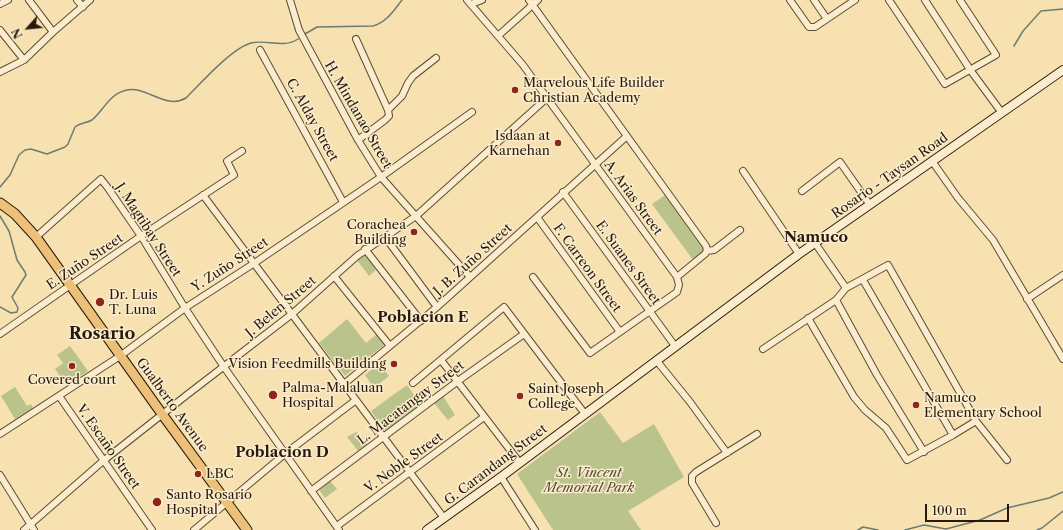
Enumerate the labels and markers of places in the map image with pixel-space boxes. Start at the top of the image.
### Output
place label: Marvelous Life Builder Christian Academy [523,75,665,106]
marker: Marvelous Life Builder Christian Academy [510,85,520,95]
place label: Isdaan at Karnehan [489,128,550,159]
marker: Isdaan at Karnehan [553,138,563,148]
place label: Corachea Building [347,217,406,248]
marker: Corachea Building [409,227,419,237]
place label: Dr. Luis T. Luna [109,287,158,318]
marker: Dr. Luis T. Luna [94,296,106,308]
place label: Vision Feedmills Building [228,356,386,372]
marker: Vision Feedmills Building [389,359,399,369]
marker: Covered court [67,361,77,371]
place label: Covered court [28,372,116,388]
place label: Palma-Malaluan Hospital [282,380,383,411]
place label: Saint Joseph College [528,381,604,412]
marker: Palma-Malaluan Hospital [267,389,279,401]
place label: Namuco Elementary School [924,390,1042,421]
marker: Saint Joseph College [515,391,525,401]
marker: Namuco Elementary School [911,400,921,410]
place label: LBC [206,466,234,482]
marker: LBC [193,469,203,479]
place label: Santo Rosario Hospital [166,487,252,518]
marker: Santo Rosario Hospital [151,496,163,508]

